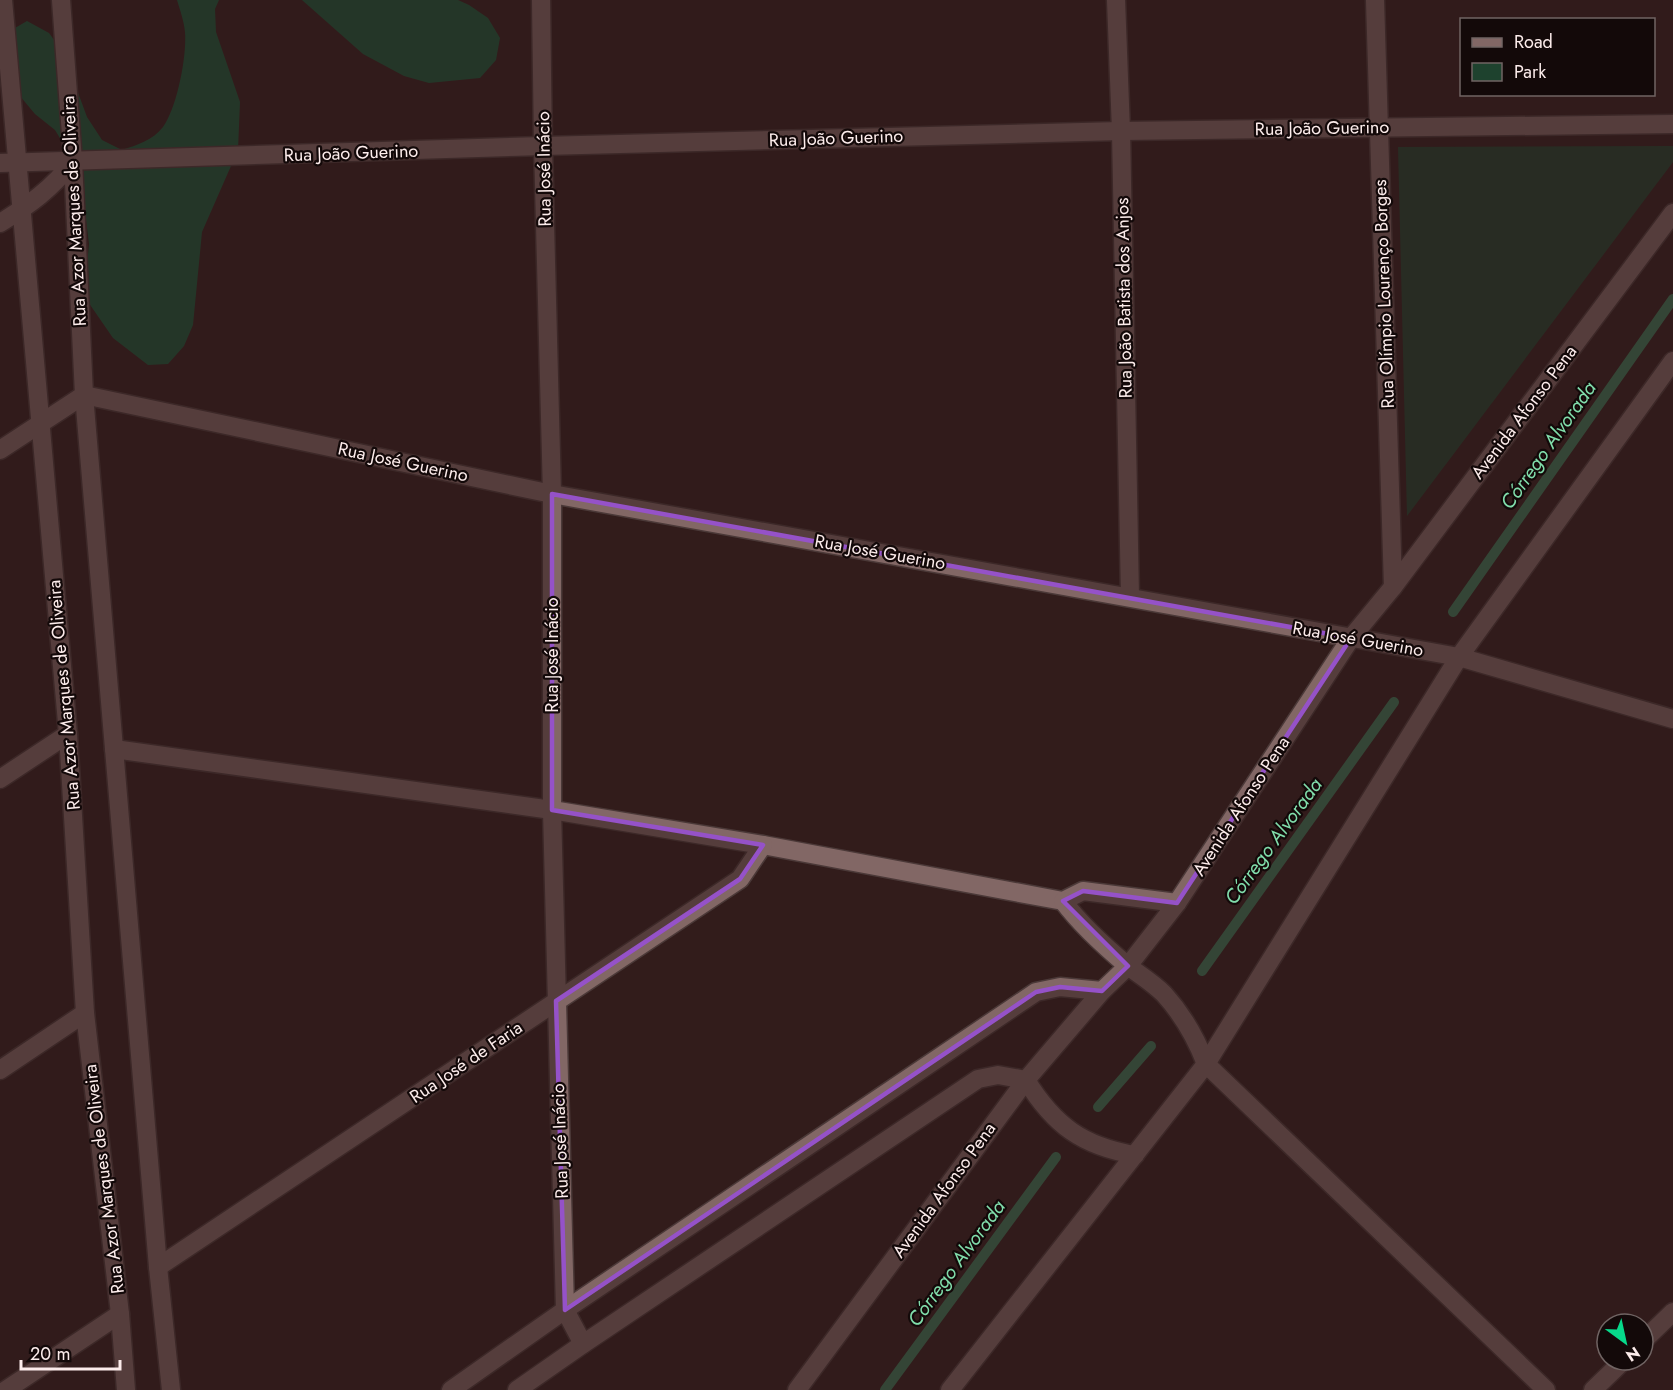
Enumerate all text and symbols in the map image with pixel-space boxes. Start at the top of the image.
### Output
legend [1460,18,1655,96]
text: Road [1514,29,1553,55]
text: Park [1514,59,1546,85]
street label: Rua Azor Marques de Oliveira [55,95,93,327]
street label: Rua José Inácio [530,111,558,227]
street label: Rua João Guerino [1255,114,1390,142]
street label: Rua João Guerino [768,123,904,153]
street label: Rua João Guerino [283,138,419,168]
street label: Rua Olímpio Lourenço Borges [1367,179,1401,409]
street label: Rua João Batista dos Anjos [1109,197,1139,399]
street label: Avenida Afonso Pena [1465,340,1583,484]
water label: Córrego Alvorada [1493,375,1603,515]
street label: Rua José Guerino [336,436,471,489]
street label: Rua José Guerino [813,528,948,576]
street label: Rua Azor Marques de Oliveira [41,579,87,811]
street label: Rua José Inácio [539,597,565,713]
street label: Rua José Guerino [1291,615,1426,663]
street label: Avenida Afonso Pena [1186,731,1296,881]
water label: Córrego Alvorada [1217,772,1329,911]
street label: Rua José de Faria [404,1015,528,1109]
street label: Rua Azor Marques de Oliveira [77,1063,131,1295]
street label: Rua José Inácio [545,1083,575,1199]
street label: Avenida Afonso Pena [886,1117,1002,1263]
water label: Córrego Alvorada [900,1194,1012,1333]
north arrow [1595,1312,1655,1372]
scale bar [21,1333,120,1371]
text: 20 m [30,1341,70,1367]
text: N [1621,1341,1644,1367]

